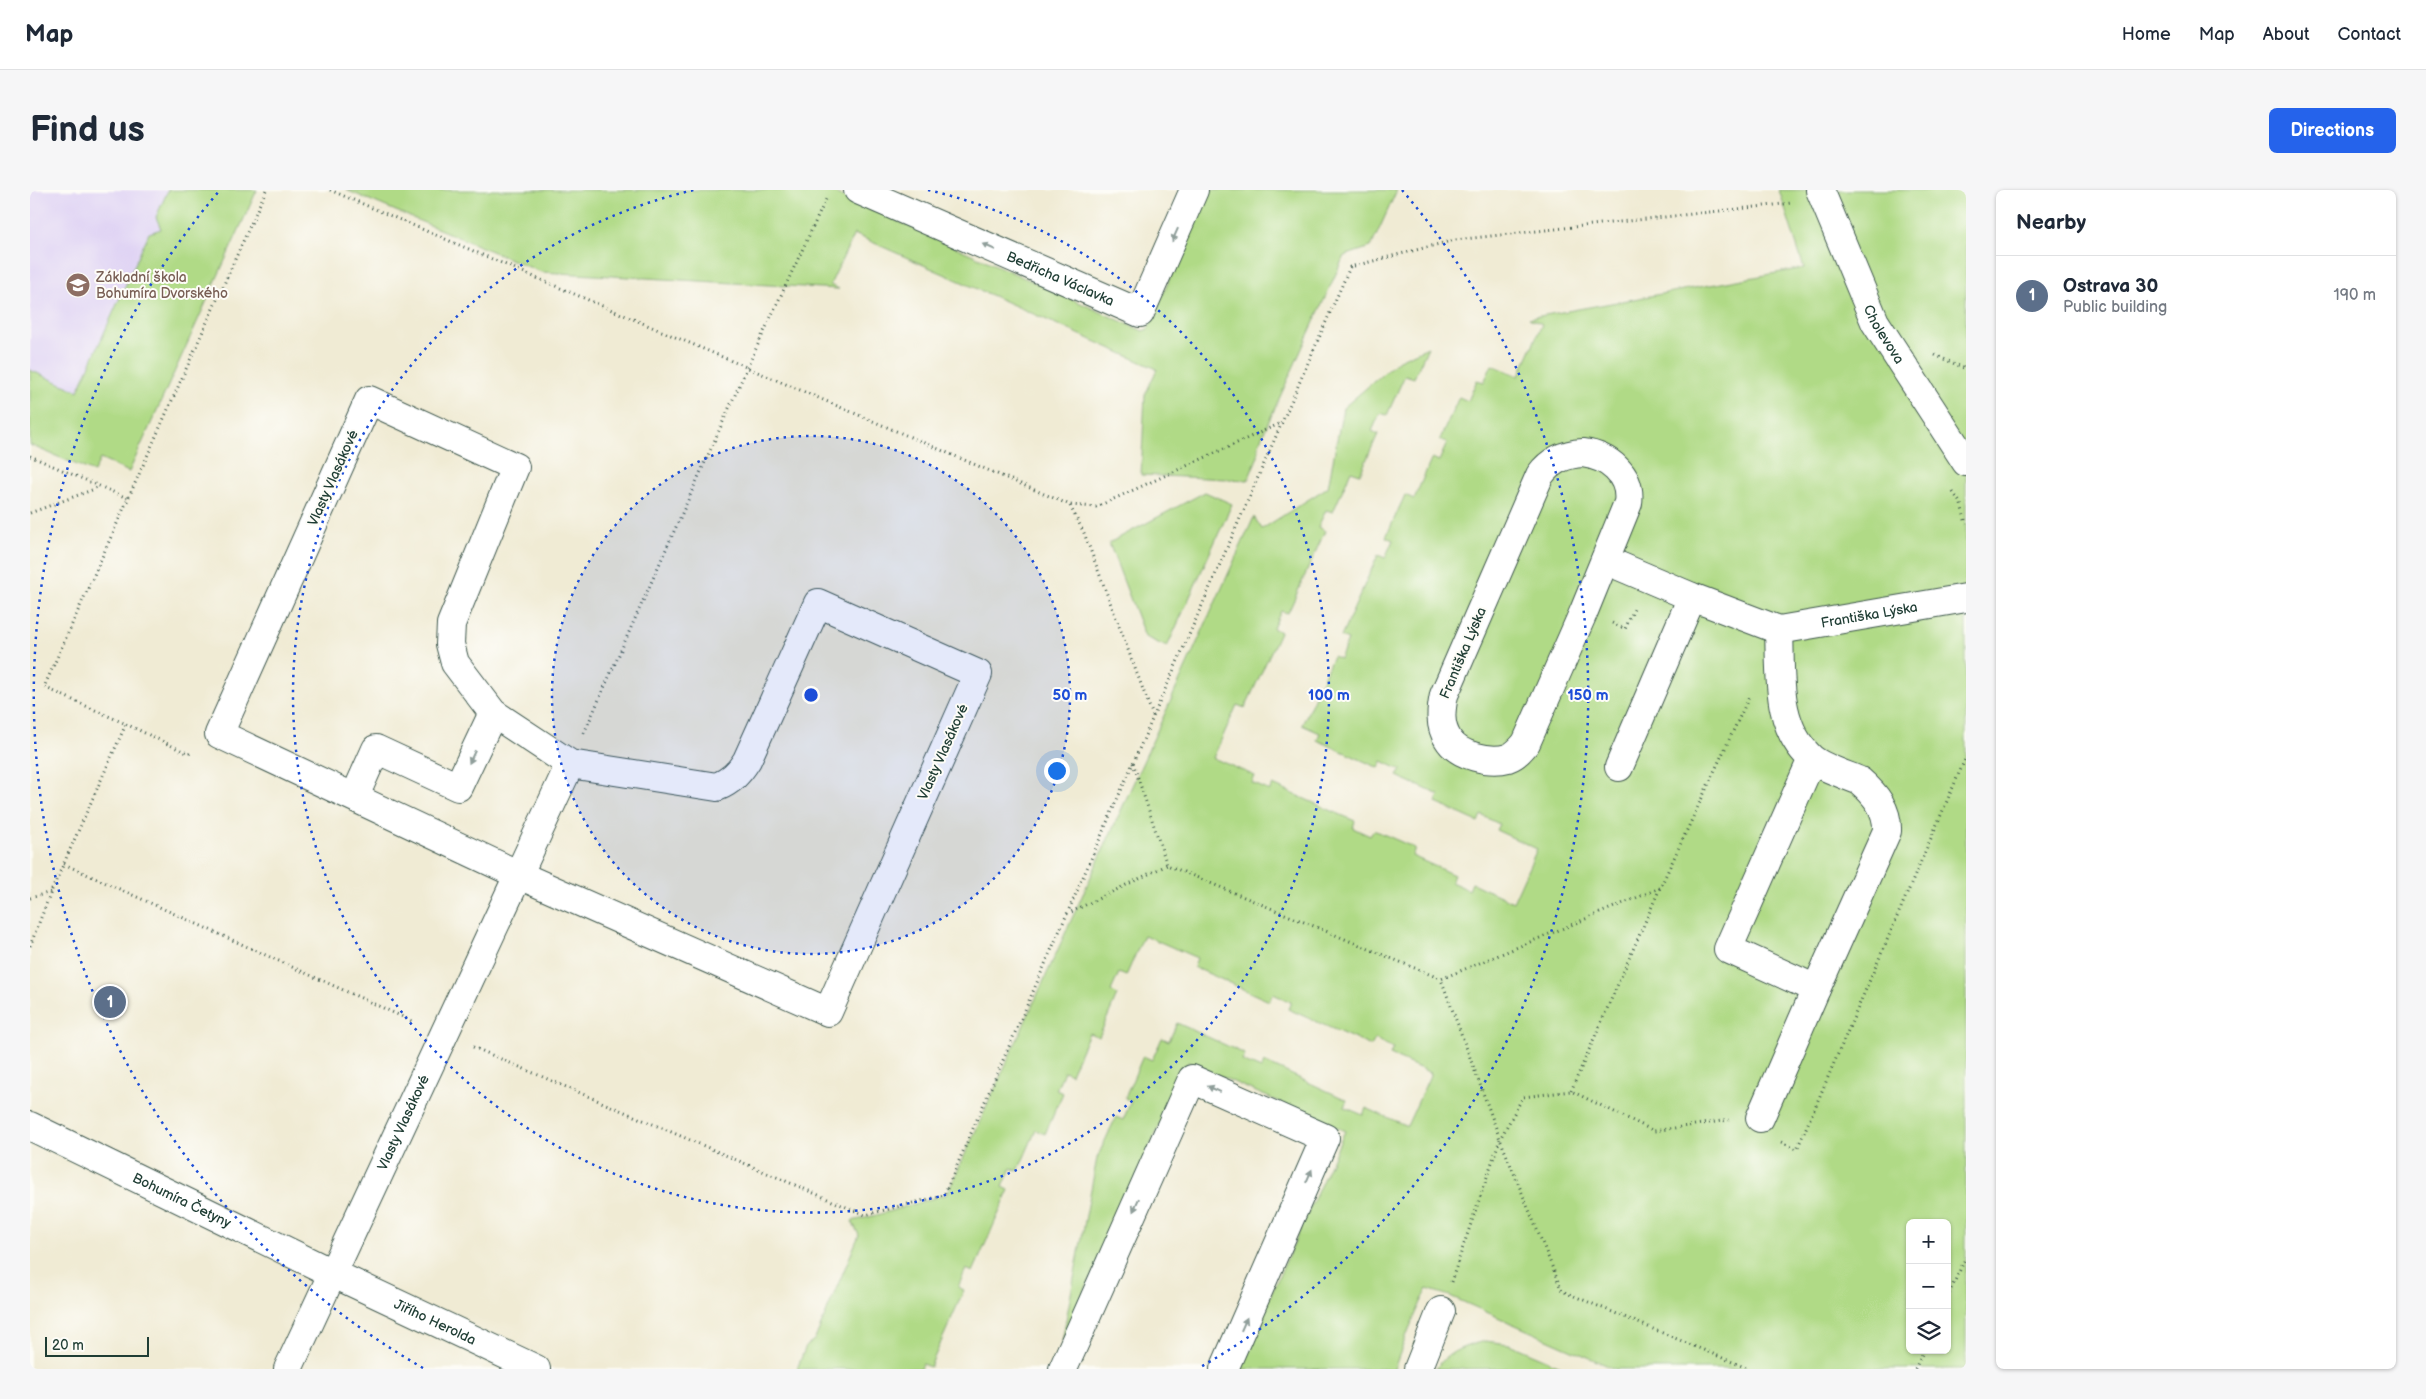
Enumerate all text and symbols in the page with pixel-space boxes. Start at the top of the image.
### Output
text: Map [25,20,73,49]
text: Home [2122,24,2171,45]
text: Map [2199,24,2235,45]
text: About [2263,24,2310,45]
text: Contact [2338,24,2401,45]
button: Directions [2269,108,2396,153]
text: Find us [30,109,145,152]
text: Nearby [2016,210,2086,235]
one-way arrow [1170,228,1178,242]
one-way arrow [982,243,996,251]
street label: Bedřicha Václavka [1004,247,1117,309]
place label: Základní škola Bohumíra Dvorského [95,269,228,302]
school or university icon: Základní škola Bohumíra Dvorského [65,272,91,298]
text: Ostrava 30 [2063,275,2158,298]
text: 1 [2029,286,2035,305]
text: 190 m [2334,286,2376,305]
text: Public building [2063,298,2167,317]
street label: Cholevova [1860,302,1908,367]
street label: Vlasty Vlasákové [304,427,362,529]
street label: Františka Lýska [1819,598,1919,631]
street label: Františka Lýska [1436,605,1490,701]
centre of rings [802,686,820,704]
text: 50 m [1053,686,1088,705]
text: 100 m [1308,686,1350,705]
text: 150 m [1567,686,1609,705]
street label: Vlasty Vlasákové [914,701,972,803]
one-way arrow [468,750,476,764]
your location [1044,758,1070,784]
pin: 1 [94,983,126,1021]
street label: Vlasty Vlasákové [373,1071,433,1173]
one-way arrow [1207,1084,1221,1092]
street label: Bohumíra Četyny [130,1169,235,1231]
one-way arrow [1305,1169,1313,1183]
one-way arrow [1132,1198,1140,1212]
map controls [1906,1219,1951,1354]
button: + [1906,1219,1951,1264]
button: − [1906,1264,1951,1309]
street label: Jiřího Herolda [391,1295,479,1348]
button: layers [1906,1309,1951,1354]
one-way arrow [1240,1317,1248,1331]
scale bar [45,1334,149,1357]
text: 20 m [52,1337,84,1354]

